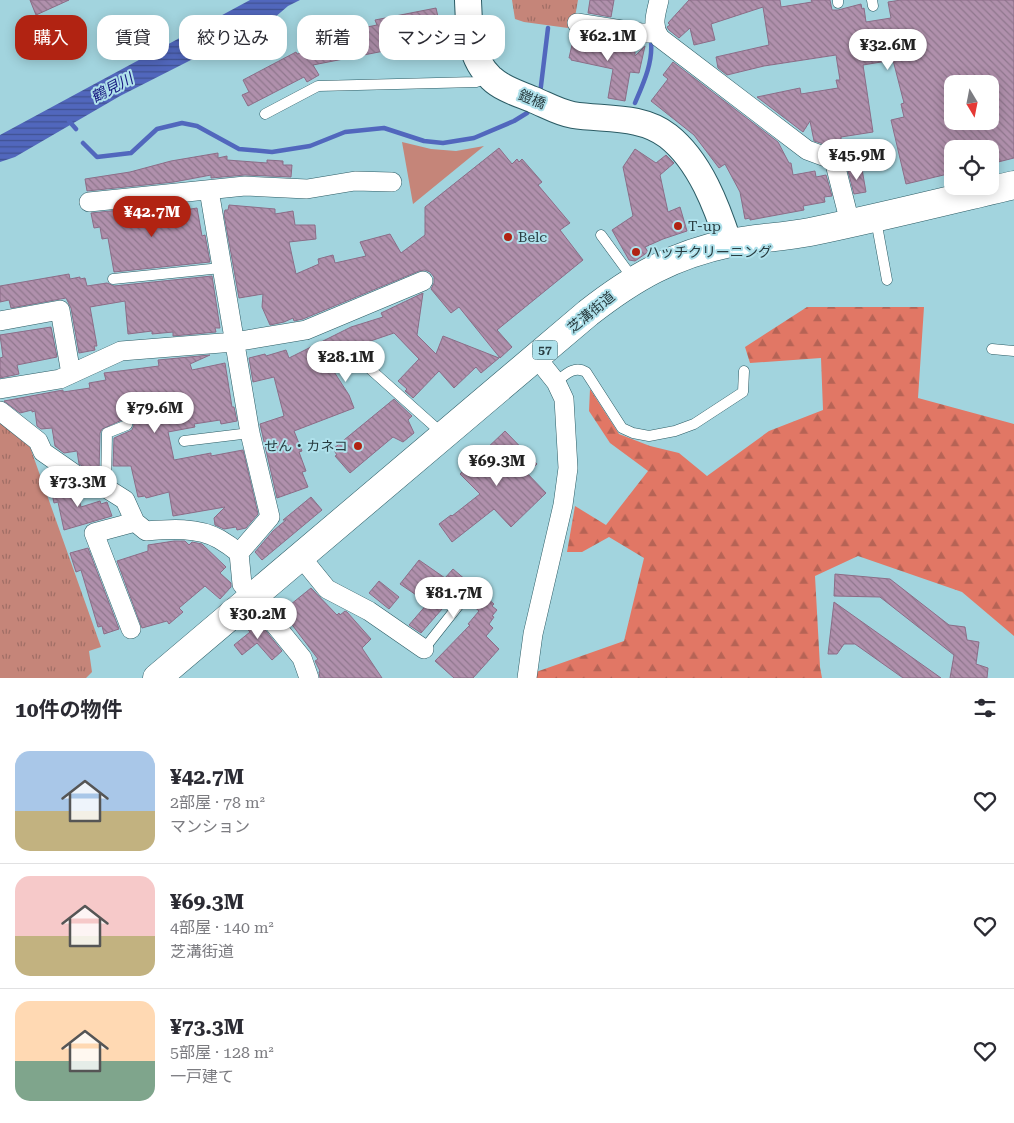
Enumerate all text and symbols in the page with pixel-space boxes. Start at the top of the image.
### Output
chip: 購入 [15,15,87,60]
chip: 賃貸 [97,15,169,60]
chip: 絞り込み [179,15,287,60]
chip: 新着 [297,15,369,60]
chip: マンション [379,15,505,60]
pin: ¥62.1M [567,20,649,62]
text: ¥62.1M [580,26,636,45]
pin: ¥32.6M [847,28,929,71]
text: ¥32.6M [860,35,916,54]
water label: 鶴見川 [88,69,138,107]
north arrow [944,75,999,130]
map controls [944,75,999,195]
street label: 鎧橋 [516,86,548,112]
pin: ¥45.9M [816,138,898,181]
button: locate [944,140,999,195]
text: ¥45.9M [829,145,885,164]
pin: ¥42.7M [111,196,193,238]
text: ¥42.7M [124,202,180,221]
place label: T-up [688,218,721,234]
marker: T-up [672,220,684,232]
place label: Belc [518,229,547,245]
marker: Belc [502,231,514,243]
place label: ハッチクリーニング [646,244,772,260]
marker: ハッチクリーニング [630,246,642,258]
street label: 芝溝街道 [564,288,618,336]
pin: ¥28.1M [305,340,387,383]
road number: 57 [532,340,558,360]
text: ¥28.1M [318,347,374,366]
pin: ¥79.6M [114,392,196,434]
text: ¥79.6M [127,398,183,417]
place label: せん・カネコ [264,438,348,454]
marker: せん・カネコ [352,440,364,452]
pin: ¥69.3M [456,444,538,487]
text: ¥69.3M [469,451,525,470]
pin: ¥73.3M [37,466,119,508]
text: ¥73.3M [50,472,106,491]
pin: ¥81.7M [413,576,495,619]
text: ¥81.7M [426,583,482,602]
pin: ¥30.2M [217,598,299,640]
text: ¥30.2M [230,604,286,623]
icon: filters [971,694,999,722]
text: 10件の物件 [15,698,123,722]
text: ¥42.7M [170,765,244,789]
icon: home [55,771,115,831]
icon: heart [971,787,999,815]
text: 2部屋 · 78 m² [170,793,265,812]
text: マンション [170,817,250,836]
text: ¥69.3M [170,890,244,914]
icon: home [55,896,115,956]
icon: heart [971,912,999,940]
text: 4部屋 · 140 m² [170,918,274,937]
text: 芝溝街道 [170,942,234,961]
text: ¥73.3M [170,1015,244,1039]
icon: home [55,1021,115,1081]
icon: heart [971,1037,999,1065]
text: 5部屋 · 128 m² [170,1043,274,1062]
text: 一戸建て [170,1067,234,1086]

